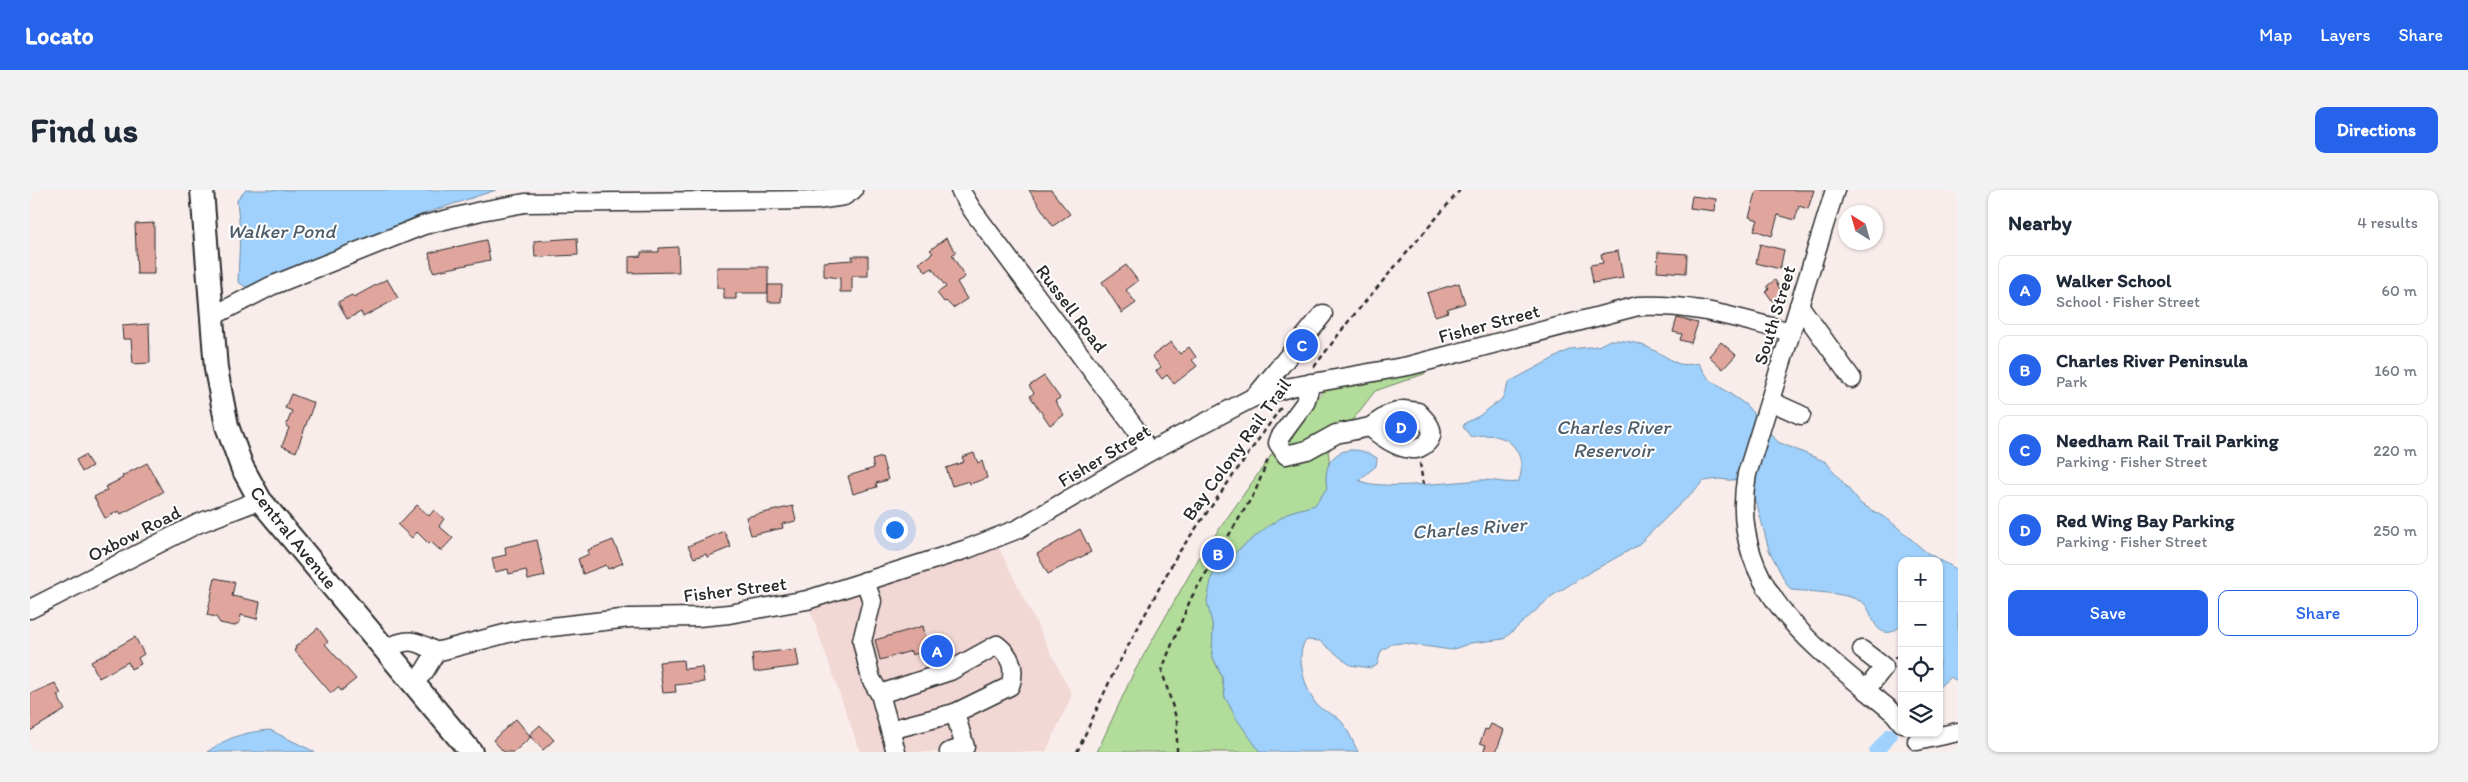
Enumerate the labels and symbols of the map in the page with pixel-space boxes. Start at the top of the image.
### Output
north arrow [1838,205,1883,250]
water label: Walker Pond [227,219,337,243]
street label: Russell Road [1031,260,1112,357]
street label: South Street [1749,263,1800,368]
street label: Fisher Street [1436,299,1542,348]
pin: C [1286,326,1318,364]
street label: Bay Colony Rail Trail [1177,373,1296,525]
pin: D [1385,408,1417,446]
water label: Charles River Reservoir [1556,415,1672,462]
street label: Fisher Street [1054,419,1155,492]
street label: Central Avenue [245,481,342,594]
street label: Oxbow Road [84,500,185,567]
water label: Charles River [1411,512,1529,544]
your location [882,517,908,543]
pin: B [1202,535,1234,573]
street label: Fisher Street [682,572,788,607]
pin: A [921,632,953,670]

